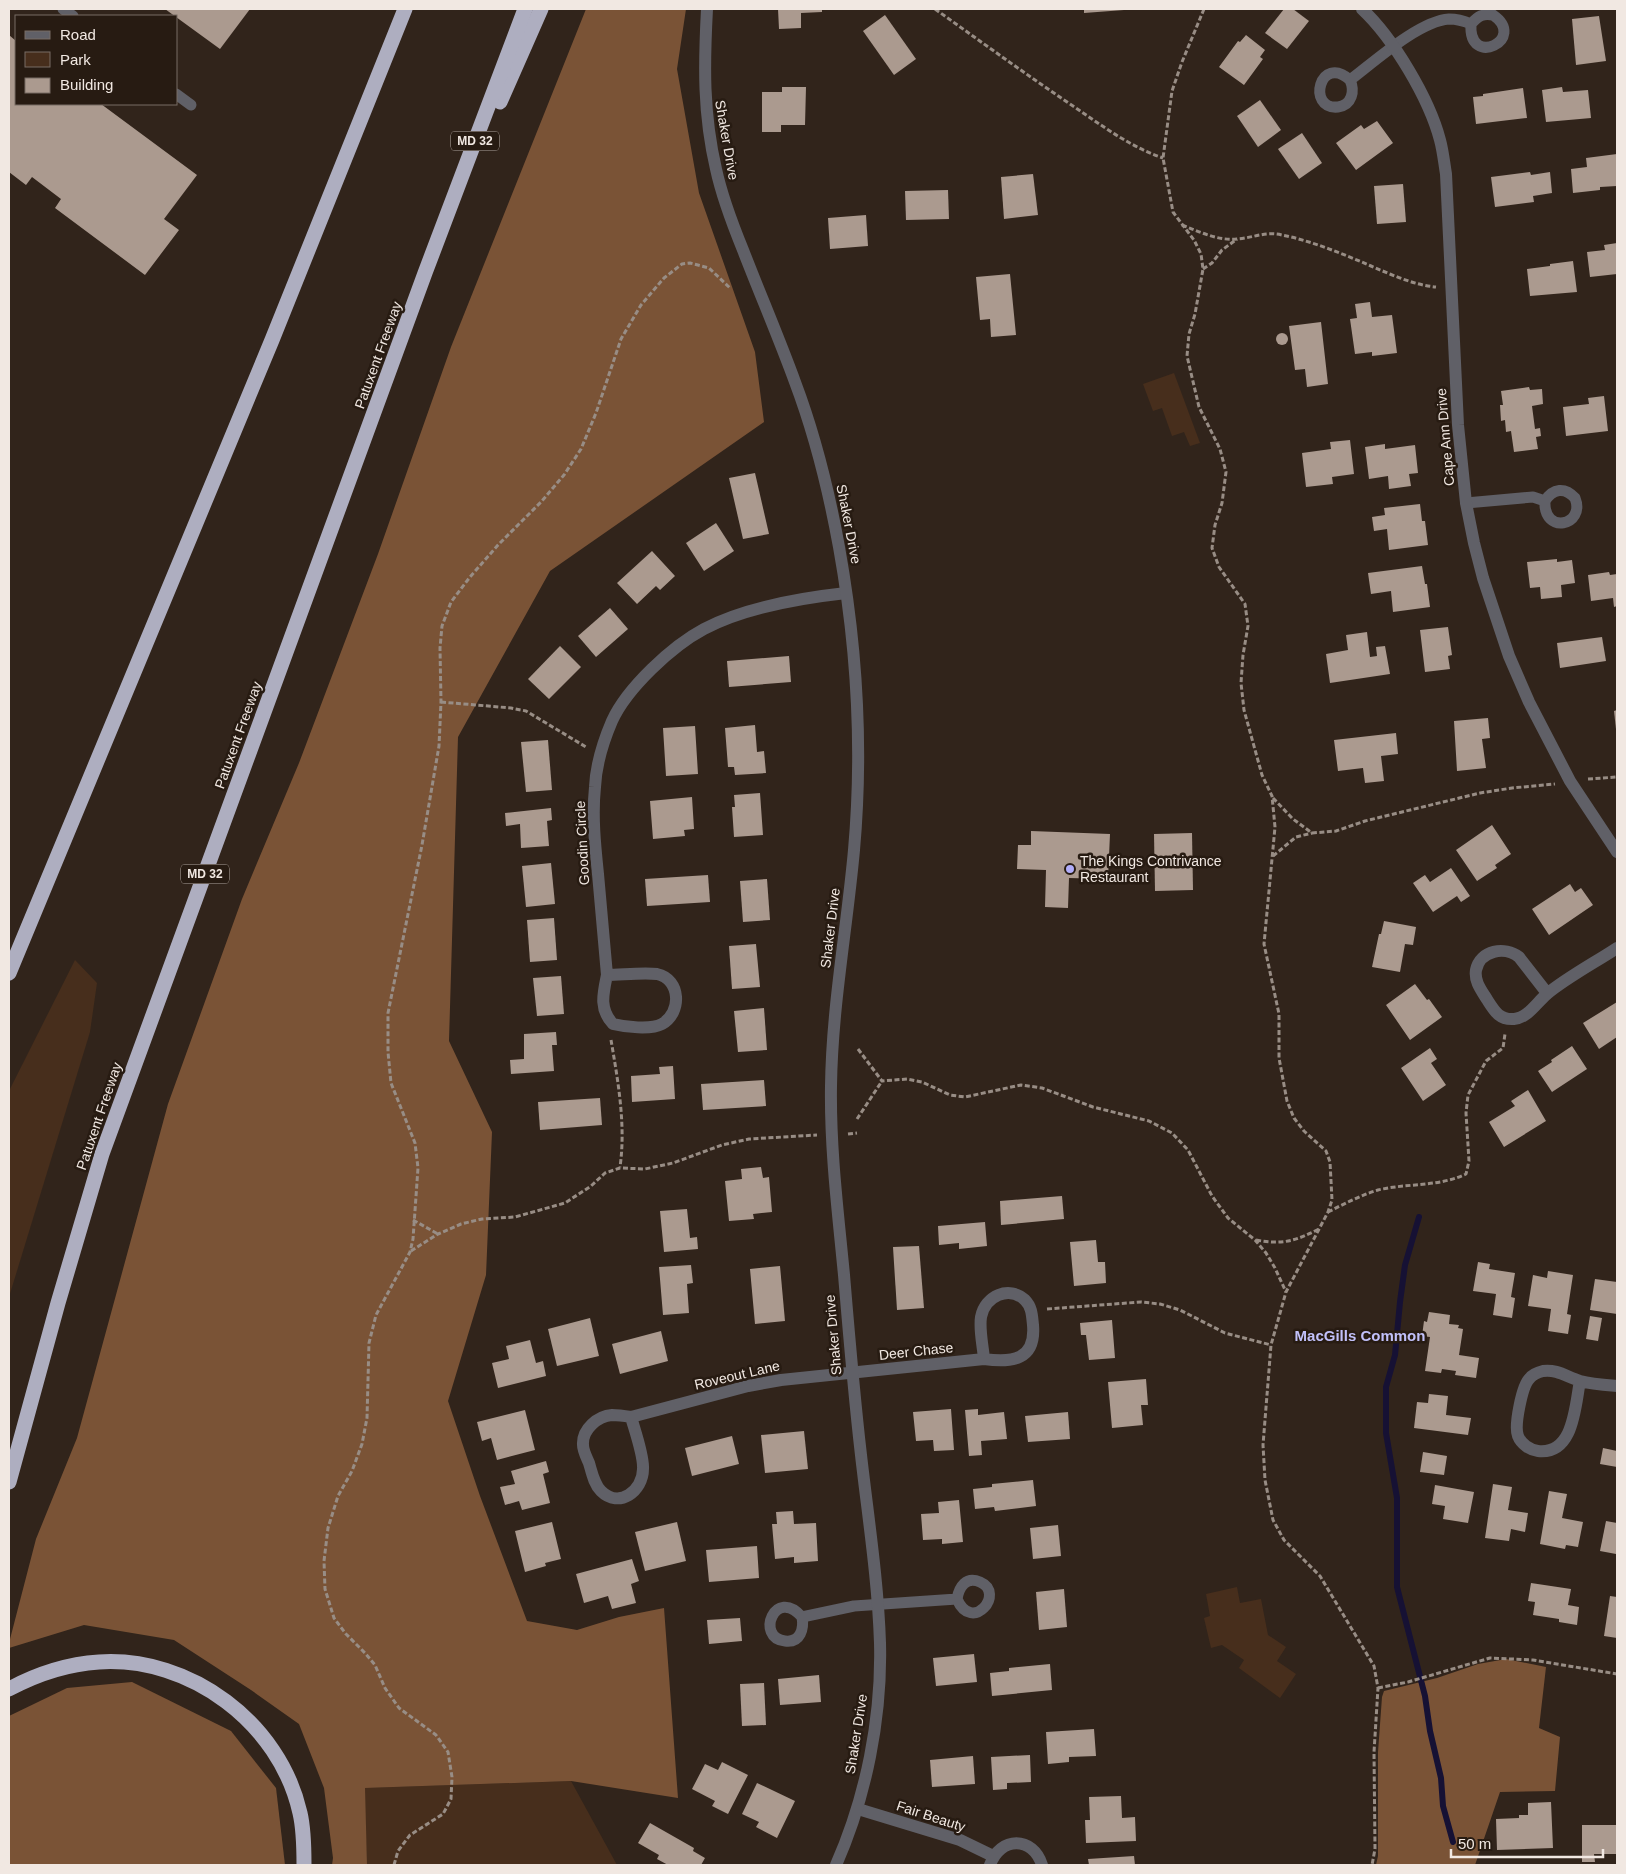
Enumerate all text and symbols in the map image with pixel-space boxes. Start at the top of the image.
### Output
legend [15,15,178,105]
text: Road [60,26,96,43]
text: Park [60,51,91,68]
text: Building [60,76,113,93]
street label: Shaker Drive [712,99,742,181]
road number: MD 32 [451,132,499,150]
street label: Patuxent Freeway [351,299,405,411]
street label: Cape Ann Drive [1433,387,1457,487]
street label: Shaker Drive [833,483,865,565]
street label: Patuxent Freeway [211,679,265,791]
street label: Goodin Circle [572,800,592,886]
place label: The Kings Contrivance Restaurant [1080,853,1222,885]
marker: The Kings Contrivance Restaurant [1064,863,1076,875]
road number: MD 32 [181,864,229,884]
street label: Shaker Drive [817,887,843,969]
street label: Patuxent Freeway [73,1060,125,1172]
street label: Shaker Drive [821,1294,844,1376]
district label: MacGills Common [1295,1327,1425,1344]
street label: Deer Chase [878,1339,954,1363]
street label: Roveout Lane [693,1357,781,1393]
street label: Shaker Drive [842,1693,870,1775]
street label: Fair Beauty [894,1797,968,1835]
scale bar [1451,1826,1604,1858]
text: 50 m [1458,1835,1491,1852]

